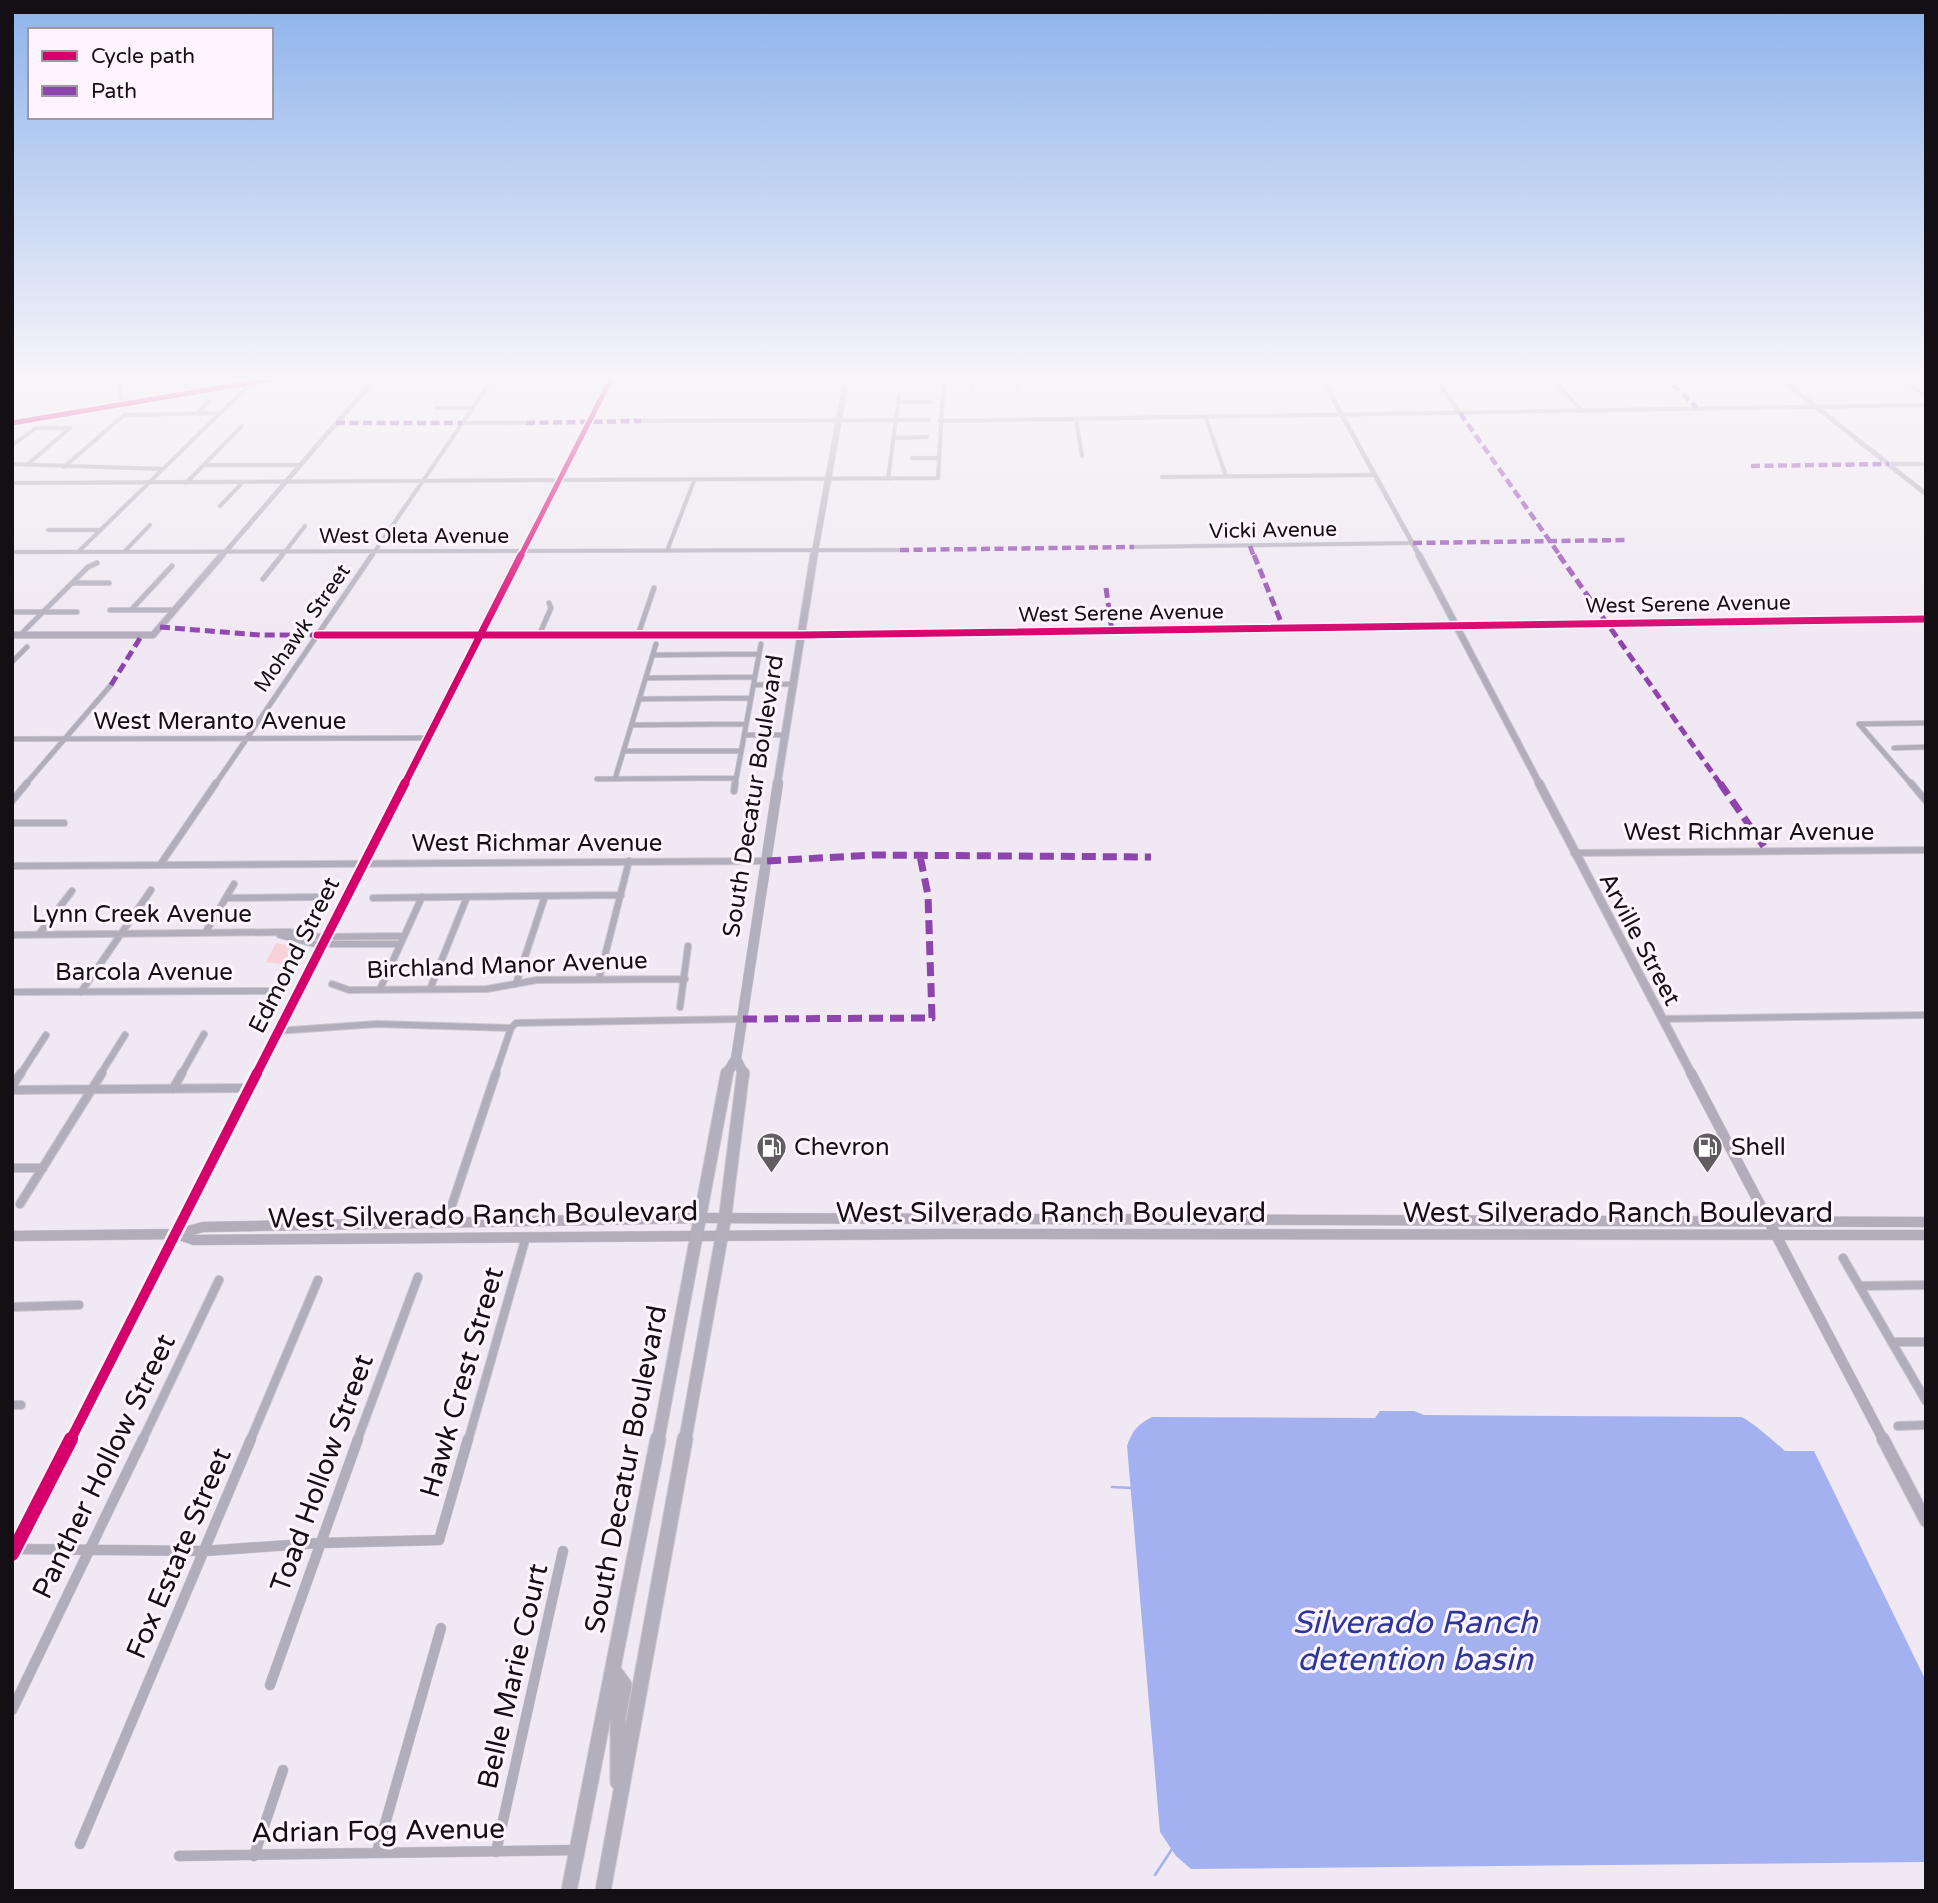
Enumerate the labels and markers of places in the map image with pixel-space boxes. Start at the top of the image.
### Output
fuel station icon: Chevron [754,1130,788,1174]
fuel station icon: Shell [1691,1130,1725,1174]
place label: Chevron [794,1133,890,1162]
place label: Shell [1731,1133,1786,1162]

